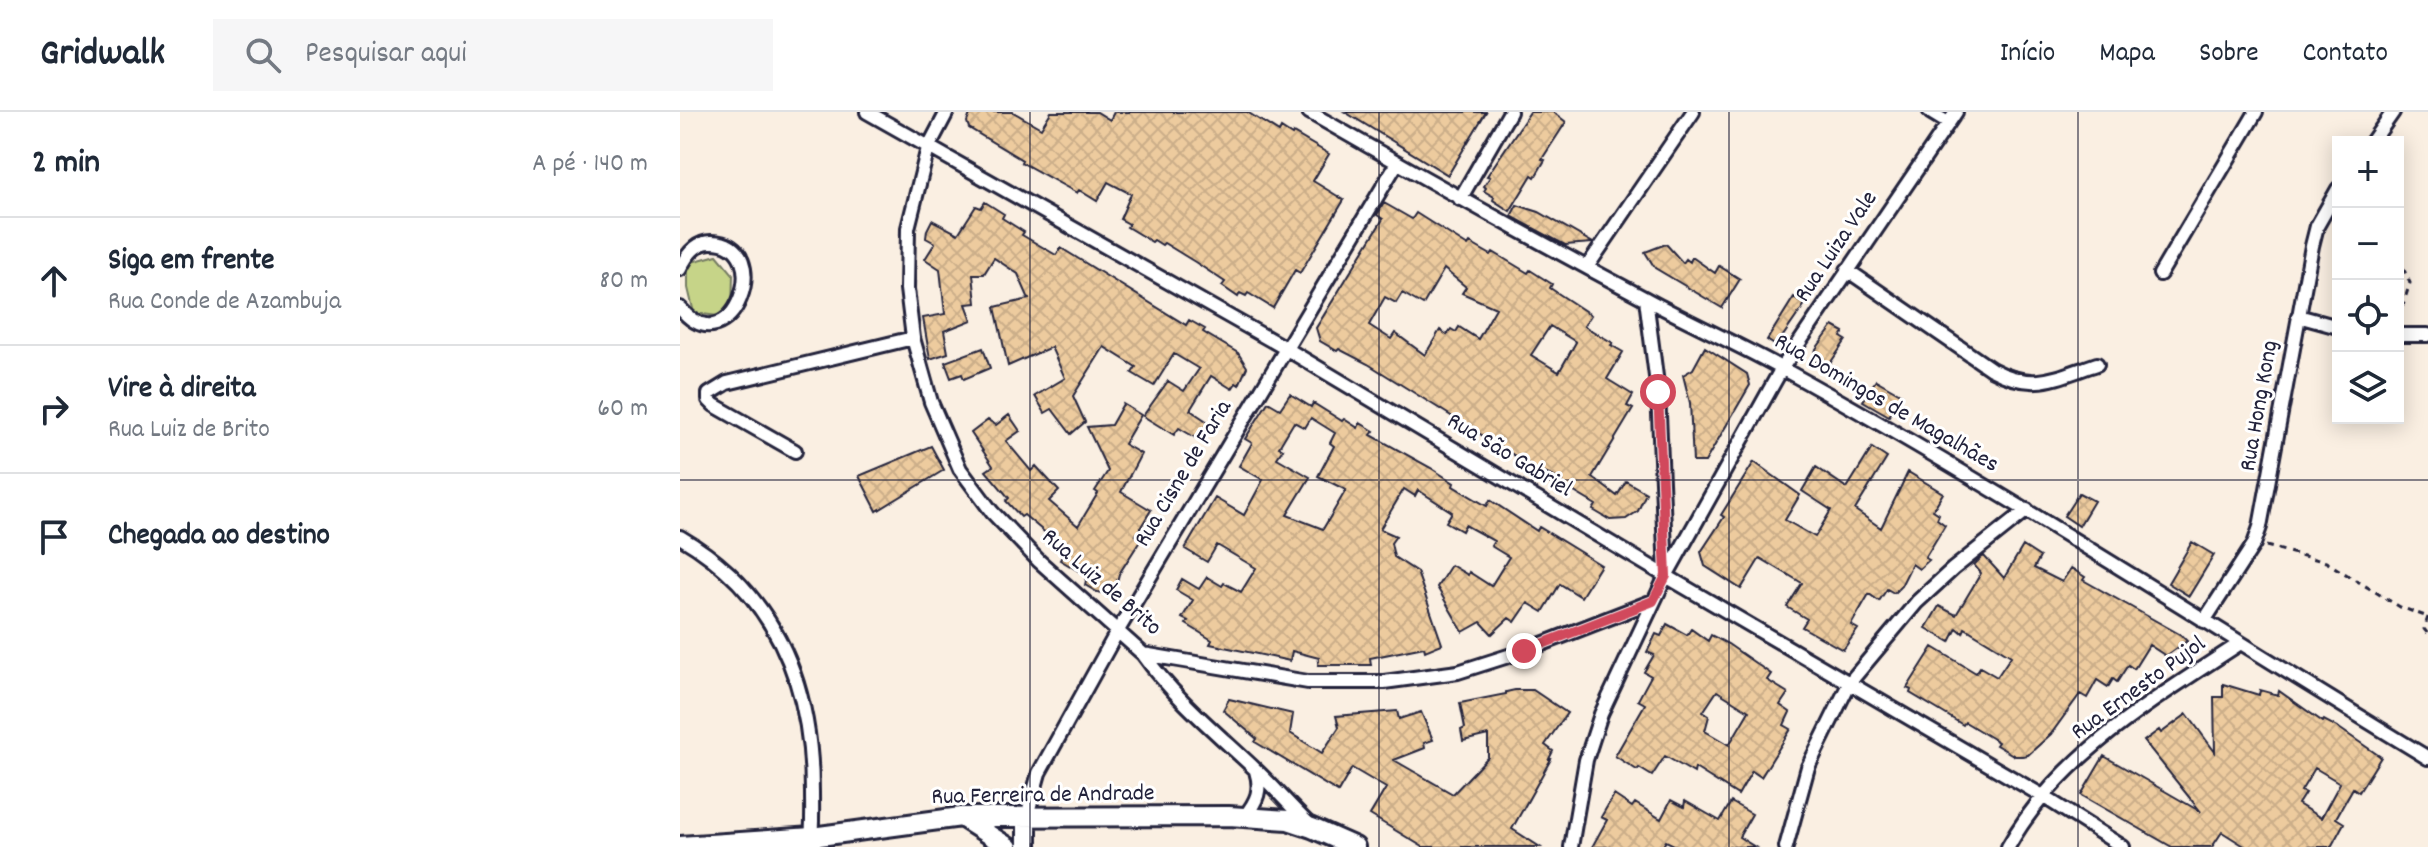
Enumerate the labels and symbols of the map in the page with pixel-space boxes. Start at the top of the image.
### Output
street label: Rua Luiza Vale [1787,184,1887,310]
street label: Rua Domingos de Magalhães [1767,326,2005,482]
street label: Rua Hong Kong [2232,338,2288,474]
route start [1640,374,1676,410]
street label: Rua Cisne de Faria [1127,393,1242,554]
street label: Rua São Gabriel [1440,405,1578,507]
street label: Rua Luiz de Brito [1033,521,1169,645]
street label: Rua Ernesto Pujol [2065,628,2214,750]
route end [1506,633,1542,669]
street label: Rua Ferreira de Andrade [931,777,1155,815]

